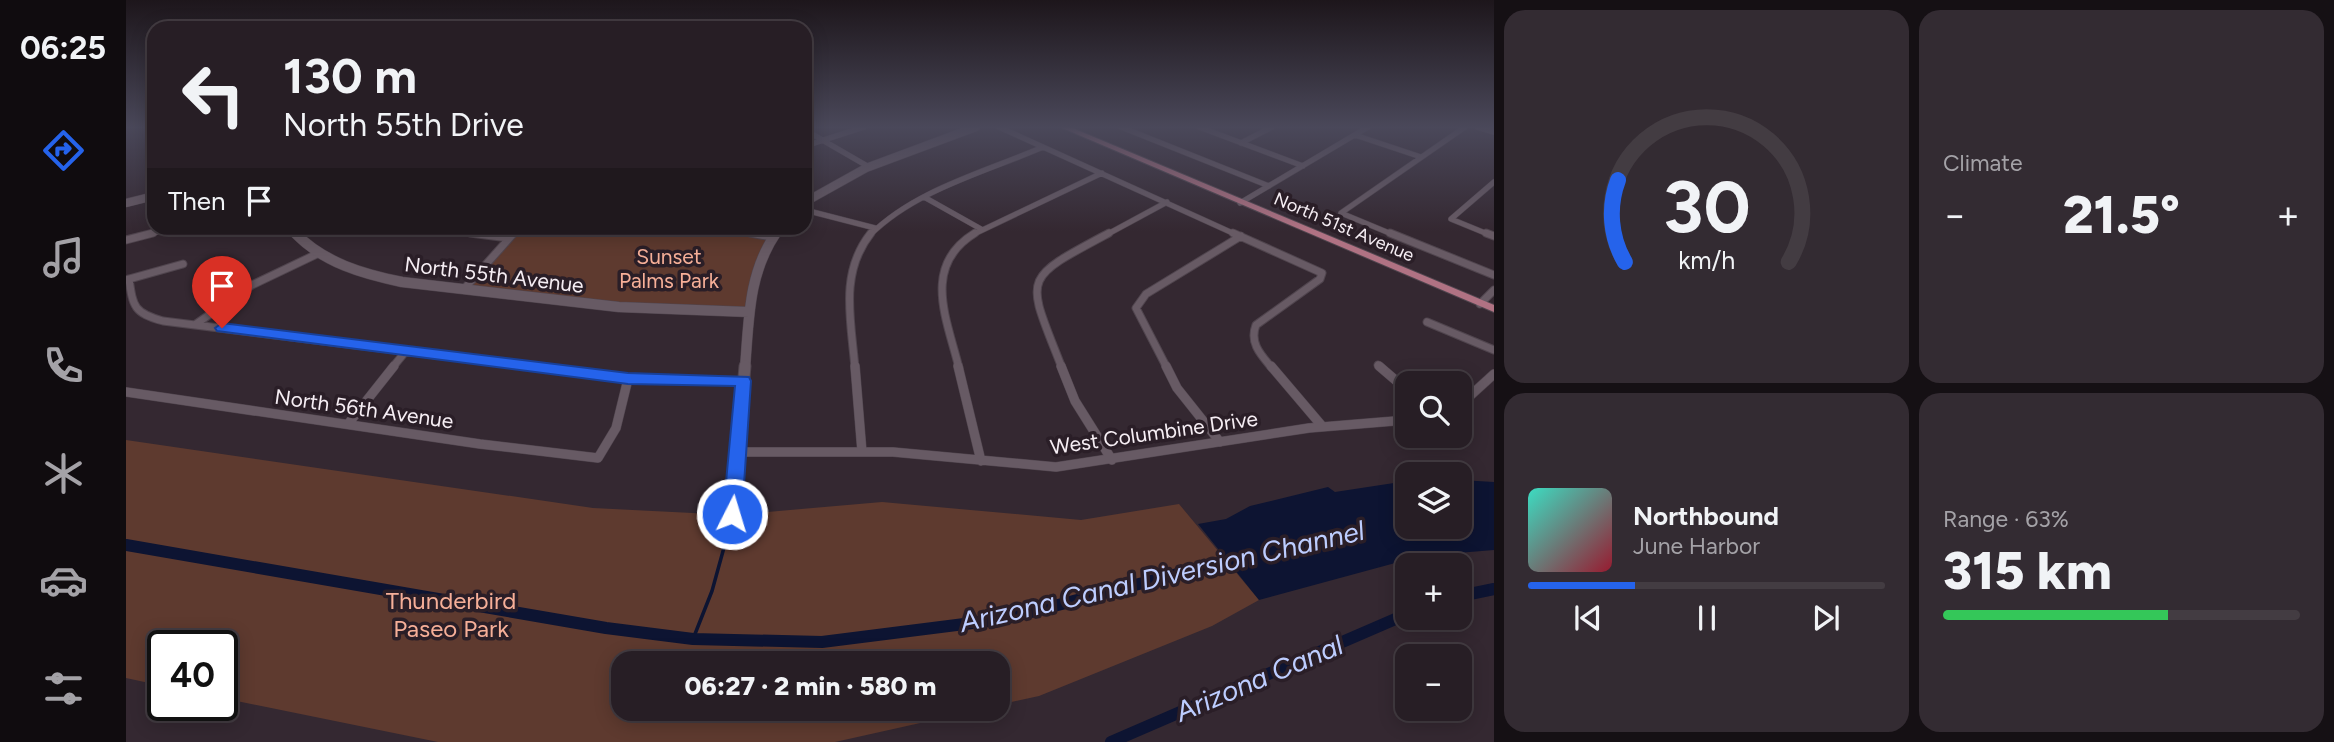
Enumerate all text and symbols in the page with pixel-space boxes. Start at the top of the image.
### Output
text: 06:25 [20,29,106,67]
text: 130 m [283,46,417,105]
icon: left [168,49,259,140]
text: North 55th Drive [283,106,524,144]
icon: directions [39,126,88,175]
text: Climate [1943,149,2022,177]
text: 30 [1663,164,1750,251]
icon: arrive [240,182,278,220]
text: 21.5° [2063,184,2180,246]
text: Then [168,185,226,217]
street label: North 51st Avenue [1271,188,1418,267]
text: − [1943,192,1967,238]
text: + [2276,192,2300,238]
icon: music [39,233,88,282]
park label: Sunset Palms Park [619,244,720,293]
text: km/h [1678,245,1735,275]
street label: North 55th Avenue [403,251,585,298]
pin [192,256,252,328]
icon: arrive [203,267,241,305]
icon: phone [39,341,88,390]
map controls [1395,371,1472,721]
button: search [1395,371,1472,448]
street label: North 56th Avenue [273,384,455,433]
street label: West Columbine Drive [1049,406,1259,459]
icon: climate [39,449,88,498]
button: layers [1395,462,1472,539]
position arrow [695,477,769,551]
text: Northbound [1633,500,1779,532]
text: Range · 63% [1943,505,2069,533]
water label: Arizona Canal Diversion Channel [955,513,1368,639]
text: June Harbor [1633,532,1760,560]
text: 315 km [1943,540,2112,602]
button: + [1395,553,1472,630]
icon: car [39,556,88,605]
park label: Thunderbird Paseo Park [386,586,516,643]
icon: previous [1569,599,1607,637]
icon: pause [1688,599,1726,637]
icon: next [1807,599,1845,637]
water label: Arizona Canal [1169,627,1349,729]
speed limit sign: 40 [147,630,238,721]
button: − [1395,644,1472,721]
icon: filters [39,664,88,713]
text: 06:27 · 2 min · 580 m [685,670,936,702]

